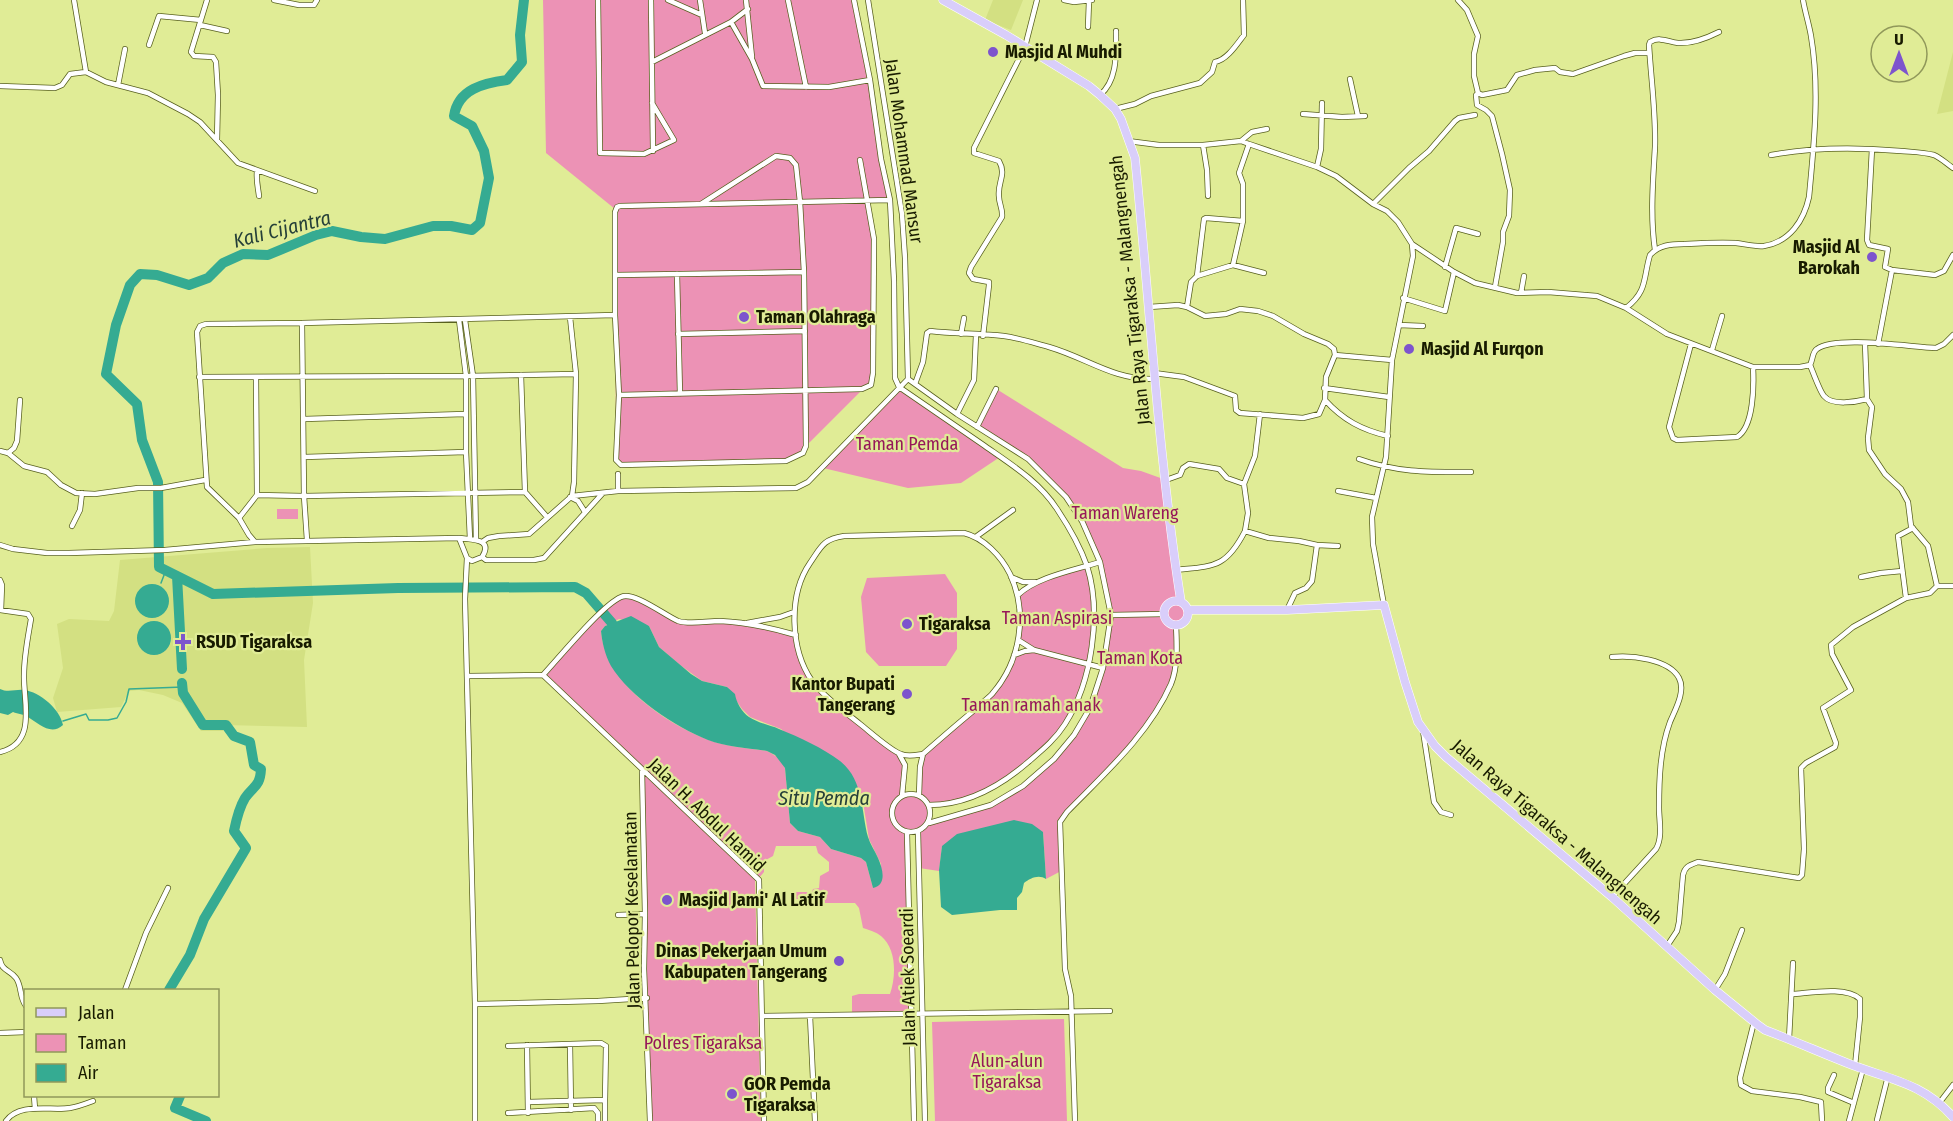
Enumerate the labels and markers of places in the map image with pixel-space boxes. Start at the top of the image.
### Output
place label: Masjid Al Muhdi [1005,41,1122,63]
marker: Masjid Al Muhdi [986,45,1000,59]
place label: Masjid Al Barokah [1793,236,1860,279]
marker: Masjid Al Barokah [1865,250,1879,264]
place label: Taman Olahraga [756,306,876,328]
marker: Taman Olahraga [737,310,751,324]
place label: Masjid Al Furqon [1421,338,1544,360]
marker: Masjid Al Furqon [1402,342,1416,356]
place label: Tigaraksa [919,613,991,635]
marker: Tigaraksa [900,617,914,631]
place label: RSUD Tigaraksa [196,631,312,653]
marker: RSUD Tigaraksa [174,633,192,651]
place label: Kantor Bupati Tangerang [791,673,895,716]
marker: Kantor Bupati Tangerang [900,687,914,701]
place label: Masjid Jami' Al Latif [679,889,827,911]
marker: Masjid Jami' Al Latif [660,893,674,907]
place label: Dinas Pekerjaan Umum Kabupaten Tangerang [656,940,827,983]
marker: Dinas Pekerjaan Umum Kabupaten Tangerang [832,954,846,968]
place label: GOR Pemda Tigaraksa [744,1073,831,1116]
marker: GOR Pemda Tigaraksa [725,1087,739,1101]

